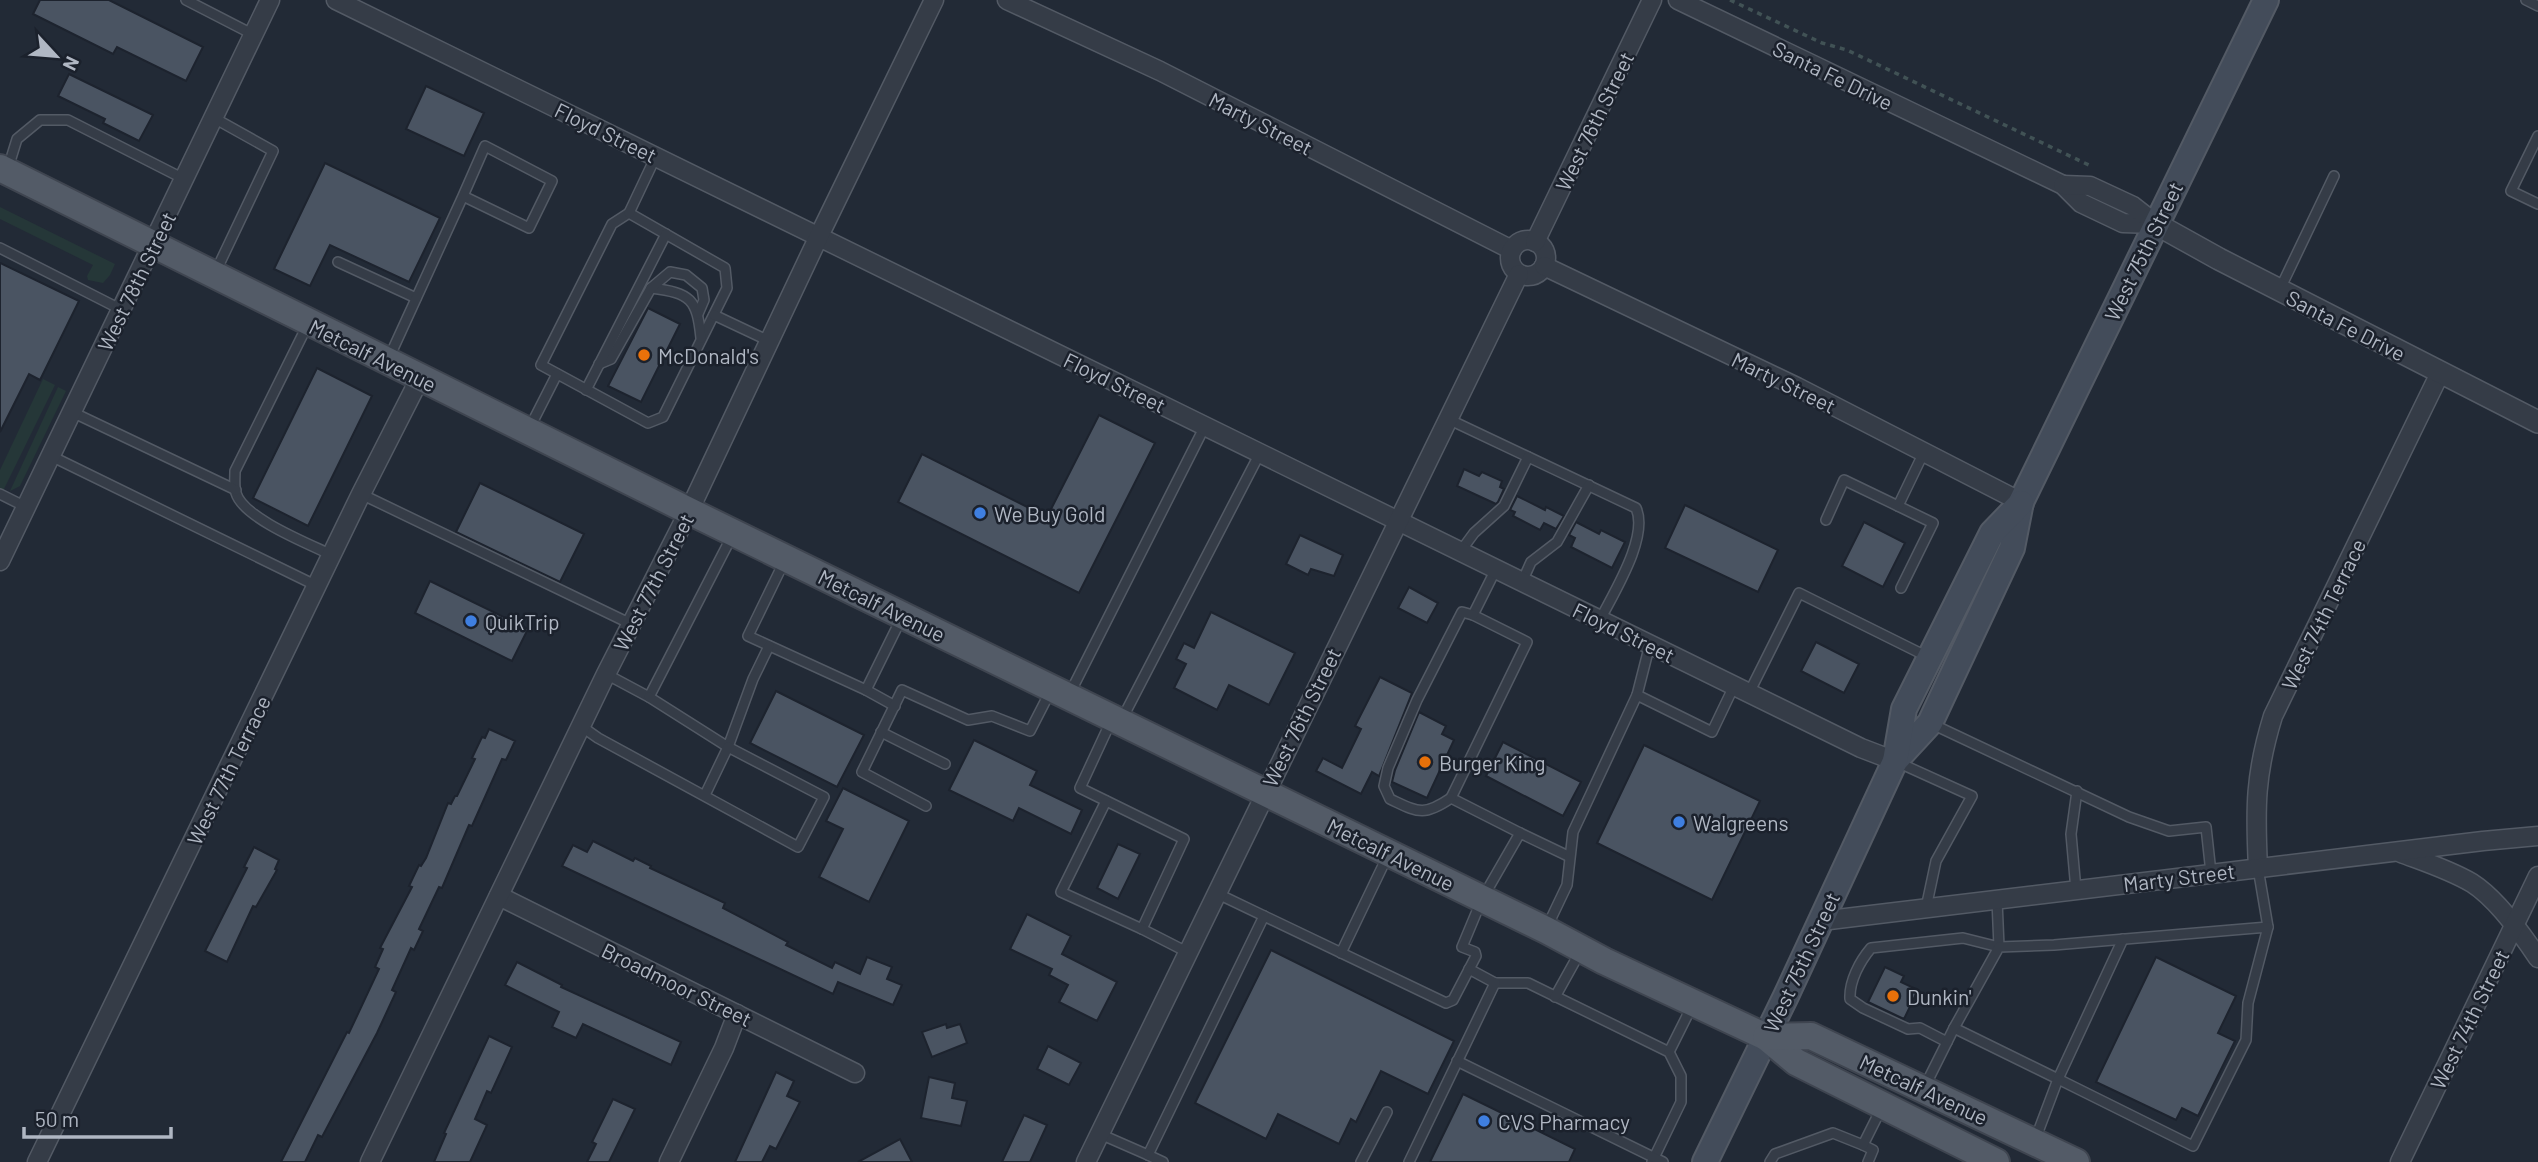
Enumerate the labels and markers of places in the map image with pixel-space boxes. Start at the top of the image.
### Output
place label: McDonald's [658,343,759,368]
marker: McDonald's [636,347,652,363]
place label: We Buy Gold [994,501,1105,526]
marker: We Buy Gold [972,505,988,521]
place label: QuikTrip [485,609,560,634]
marker: QuikTrip [463,613,479,629]
place label: Burger King [1439,750,1546,775]
marker: Burger King [1417,754,1433,770]
place label: Walgreens [1693,810,1789,835]
marker: Walgreens [1671,814,1687,830]
place label: Dunkin' [1907,984,1972,1009]
marker: Dunkin' [1885,988,1901,1004]
place label: CVS Pharmacy [1498,1109,1630,1134]
marker: CVS Pharmacy [1476,1113,1492,1129]

